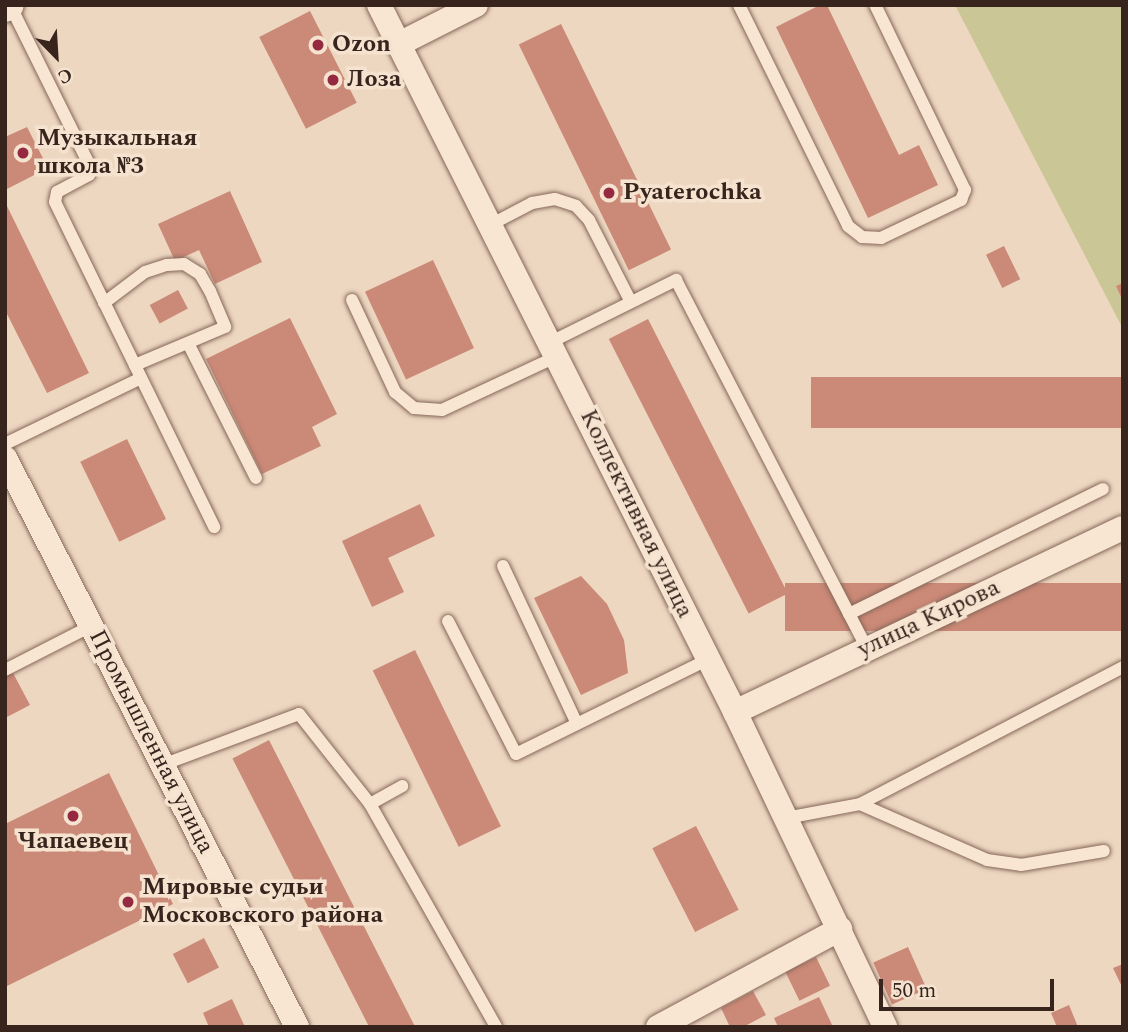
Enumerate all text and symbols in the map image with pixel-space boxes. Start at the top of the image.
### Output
north arrow [21,21,91,91]
place label: Ozon [332,31,391,59]
marker: Ozon [310,37,326,53]
text: С [53,60,77,92]
place label: Лоза [347,66,401,94]
marker: Лоза [325,72,341,88]
place label: Музыкальная школа №3 [37,125,197,181]
marker: Музыкальная школа №3 [15,145,31,161]
place label: Pyaterochka [623,179,762,207]
marker: Pyaterochka [601,185,617,201]
street label: Коллективная улица [573,405,699,623]
street label: улица Кирова [853,574,1005,664]
street label: Промышленная улица [82,625,220,859]
marker: Чапаевец [65,808,81,824]
place label: Чапаевец [18,828,128,856]
place label: Мировые судьи Московского района [142,874,383,930]
marker: Мировые судьи Московского района [120,894,136,910]
scale bar [883,965,1058,1009]
text: 50 m [892,975,936,1007]

